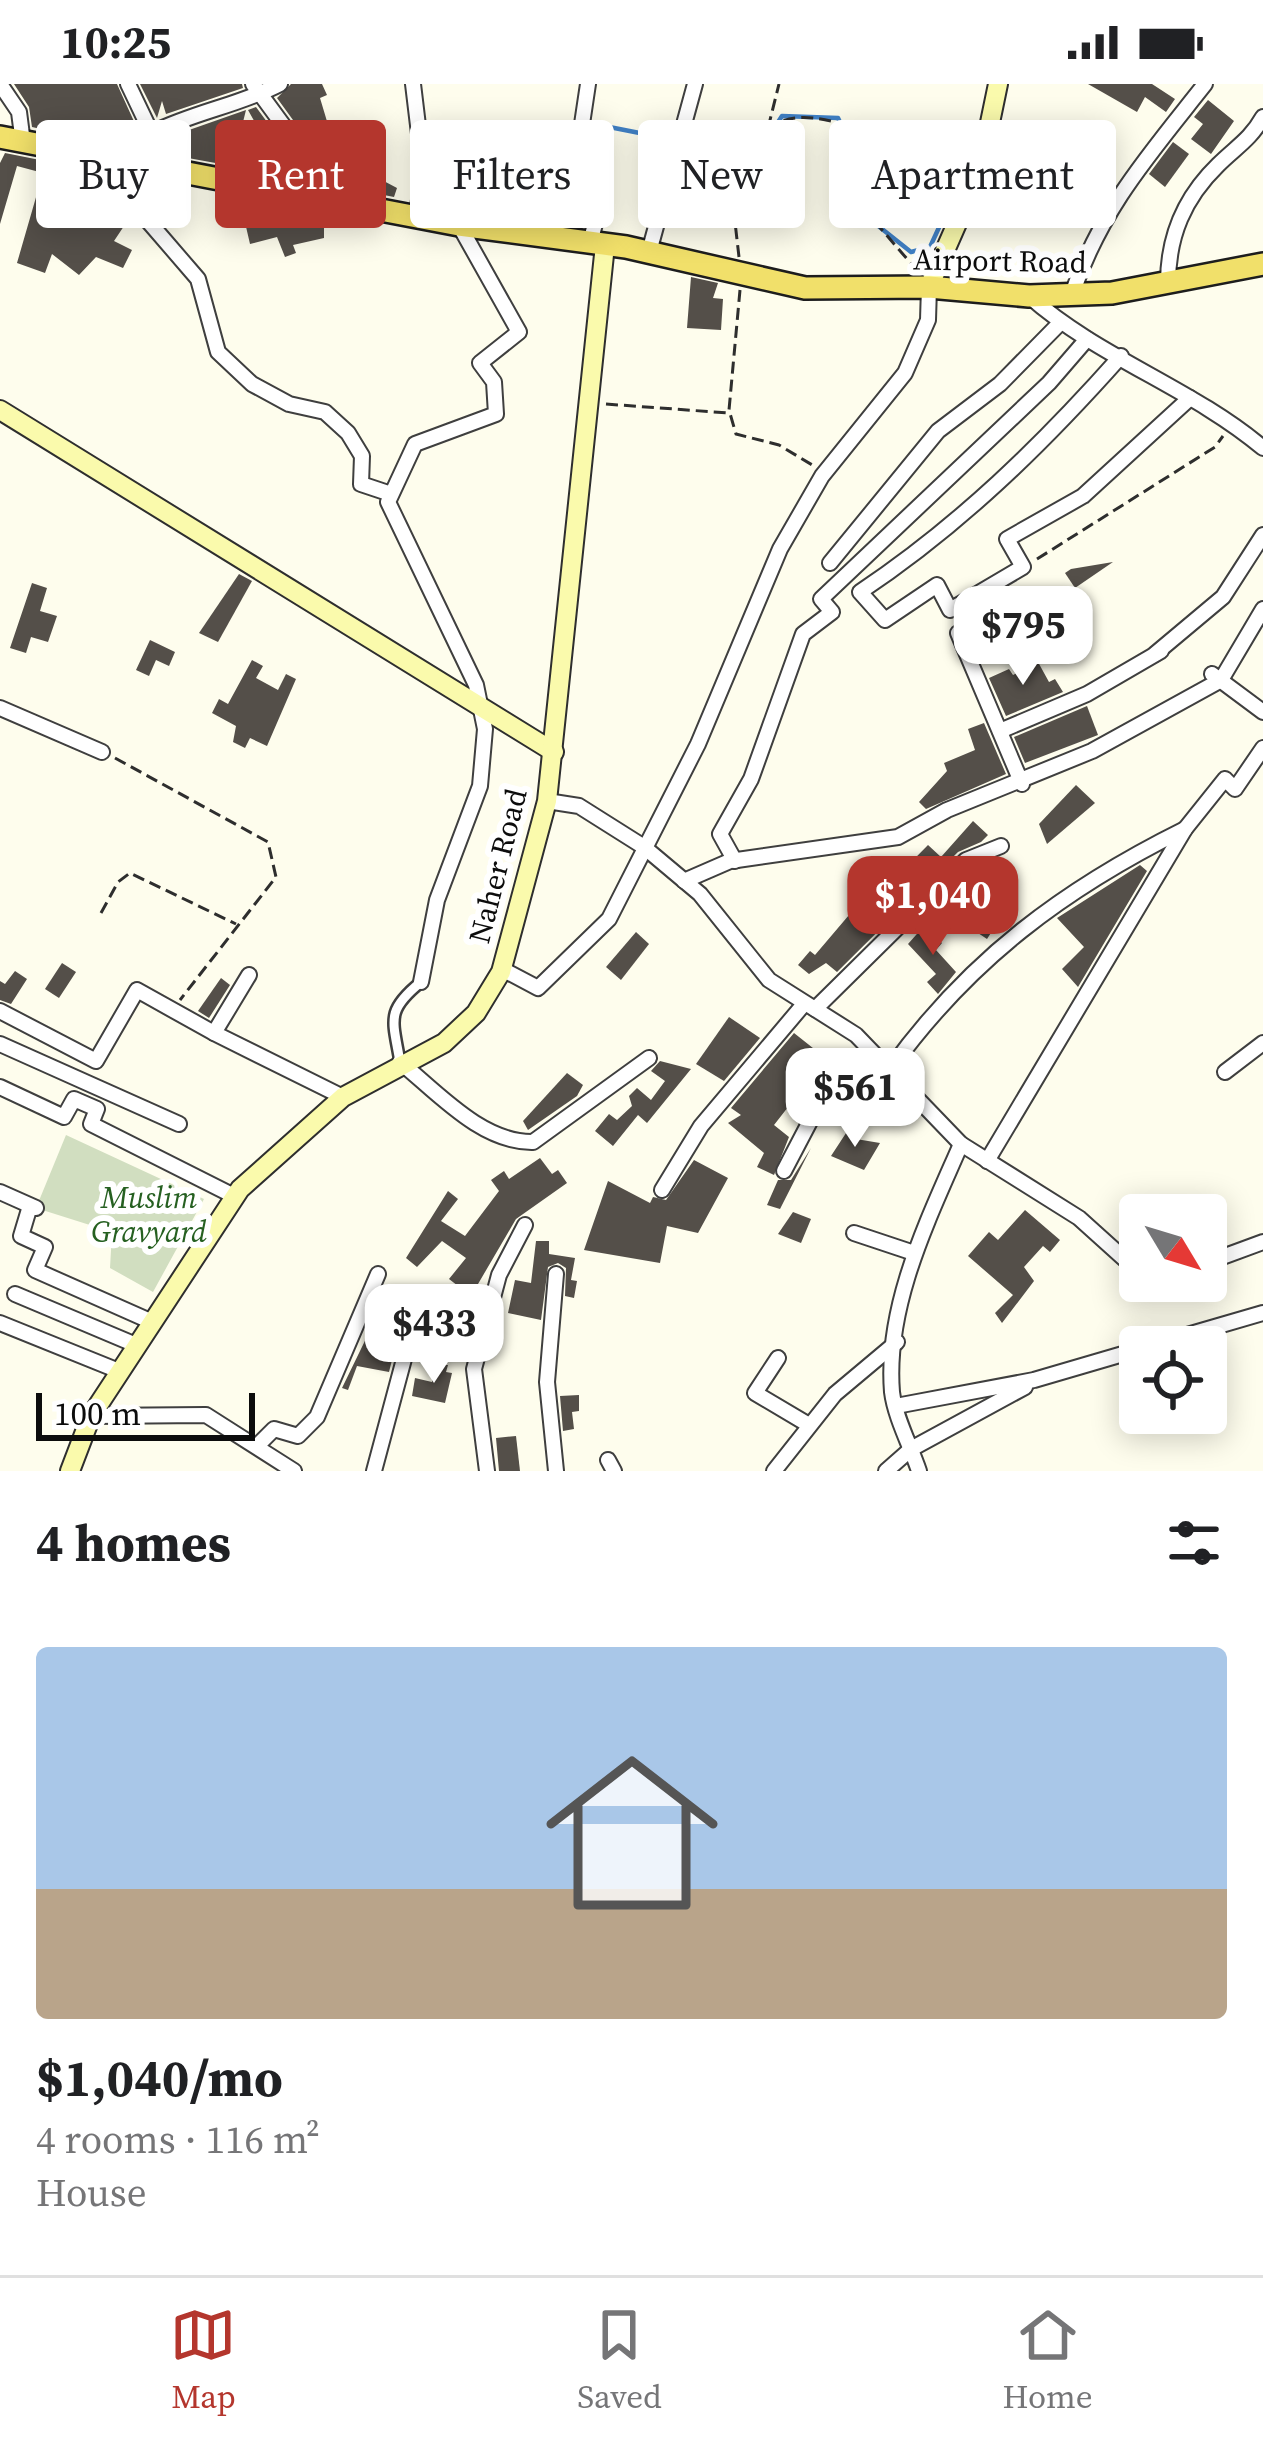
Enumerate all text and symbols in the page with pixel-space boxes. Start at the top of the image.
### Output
text: 10:25 [60,11,171,73]
chip: Buy [36,120,191,228]
chip: Rent [215,120,386,228]
chip: Filters [410,120,614,228]
chip: New [638,120,805,228]
chip: Apartment [829,120,1116,228]
street label: Airport Road [913,238,1087,283]
pin: $795 [952,586,1094,688]
text: $795 [981,598,1065,651]
street label: Naher Road [459,784,537,947]
pin: $1,040 [835,856,1031,958]
text: $1,040 [874,868,992,921]
pin: $561 [784,1048,926,1150]
text: $561 [813,1060,897,1113]
park label: Muslim Gravyard [91,1177,207,1252]
north arrow [1119,1194,1227,1302]
map controls [1119,1194,1227,1434]
pin: $433 [363,1284,505,1386]
text: $433 [392,1296,476,1349]
button: locate [1119,1326,1227,1434]
scale bar [36,1387,255,1440]
text: 100 m [54,1391,141,1436]
text: 4 homes [36,1508,231,1578]
icon: filters [1161,1510,1227,1576]
icon: home [524,1725,740,1941]
text: $1,040/mo [36,2043,283,2113]
text: 4 rooms · 116 m² [36,2113,320,2166]
text: House [36,2166,147,2219]
tab: Map [170,2302,236,2419]
tab: Saved [577,2302,662,2419]
tab: Home [1003,2302,1093,2419]

